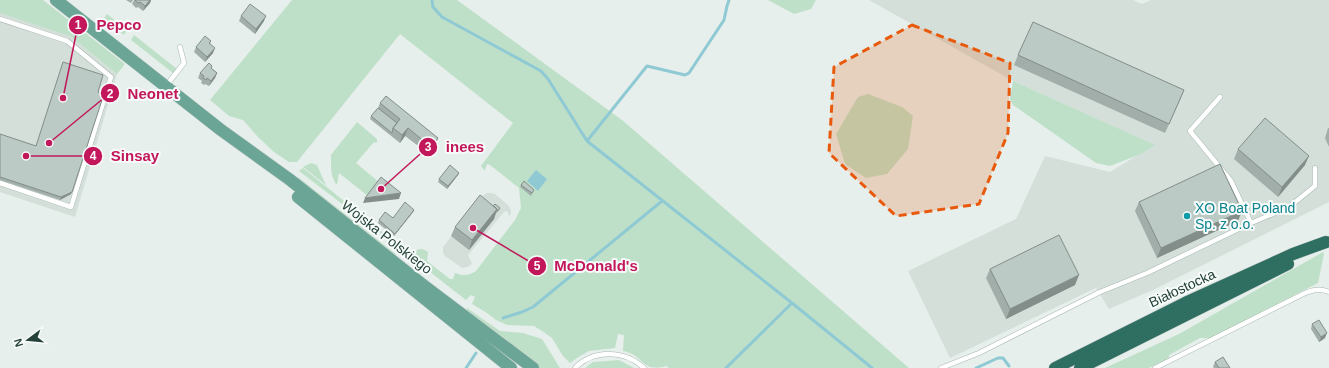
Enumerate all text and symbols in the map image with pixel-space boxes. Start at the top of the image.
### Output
callout: Pepco [68,11,149,38]
text: Pepco [96,16,142,33]
text: 1 [75,18,82,32]
callout: Neonet [100,80,187,107]
text: Neonet [128,85,178,102]
text: 2 [107,87,114,101]
callout: inees [418,133,492,160]
text: inees [446,138,484,155]
text: 3 [425,140,432,154]
callout: Sinsay [83,143,168,170]
text: Sinsay [111,147,160,164]
text: 4 [90,149,97,163]
street label: Wojska Polskiego [339,197,436,277]
place label: XO Boat Poland Sp. z o.o. [1195,200,1295,232]
marker: XO Boat Poland Sp. z o.o. [1182,211,1192,221]
callout: McDonald's [527,252,646,279]
text: McDonald's [554,257,638,274]
text: 5 [534,259,541,273]
street label: Białostocka [1146,266,1218,310]
north arrow [8,320,48,360]
text: N [12,337,25,348]

